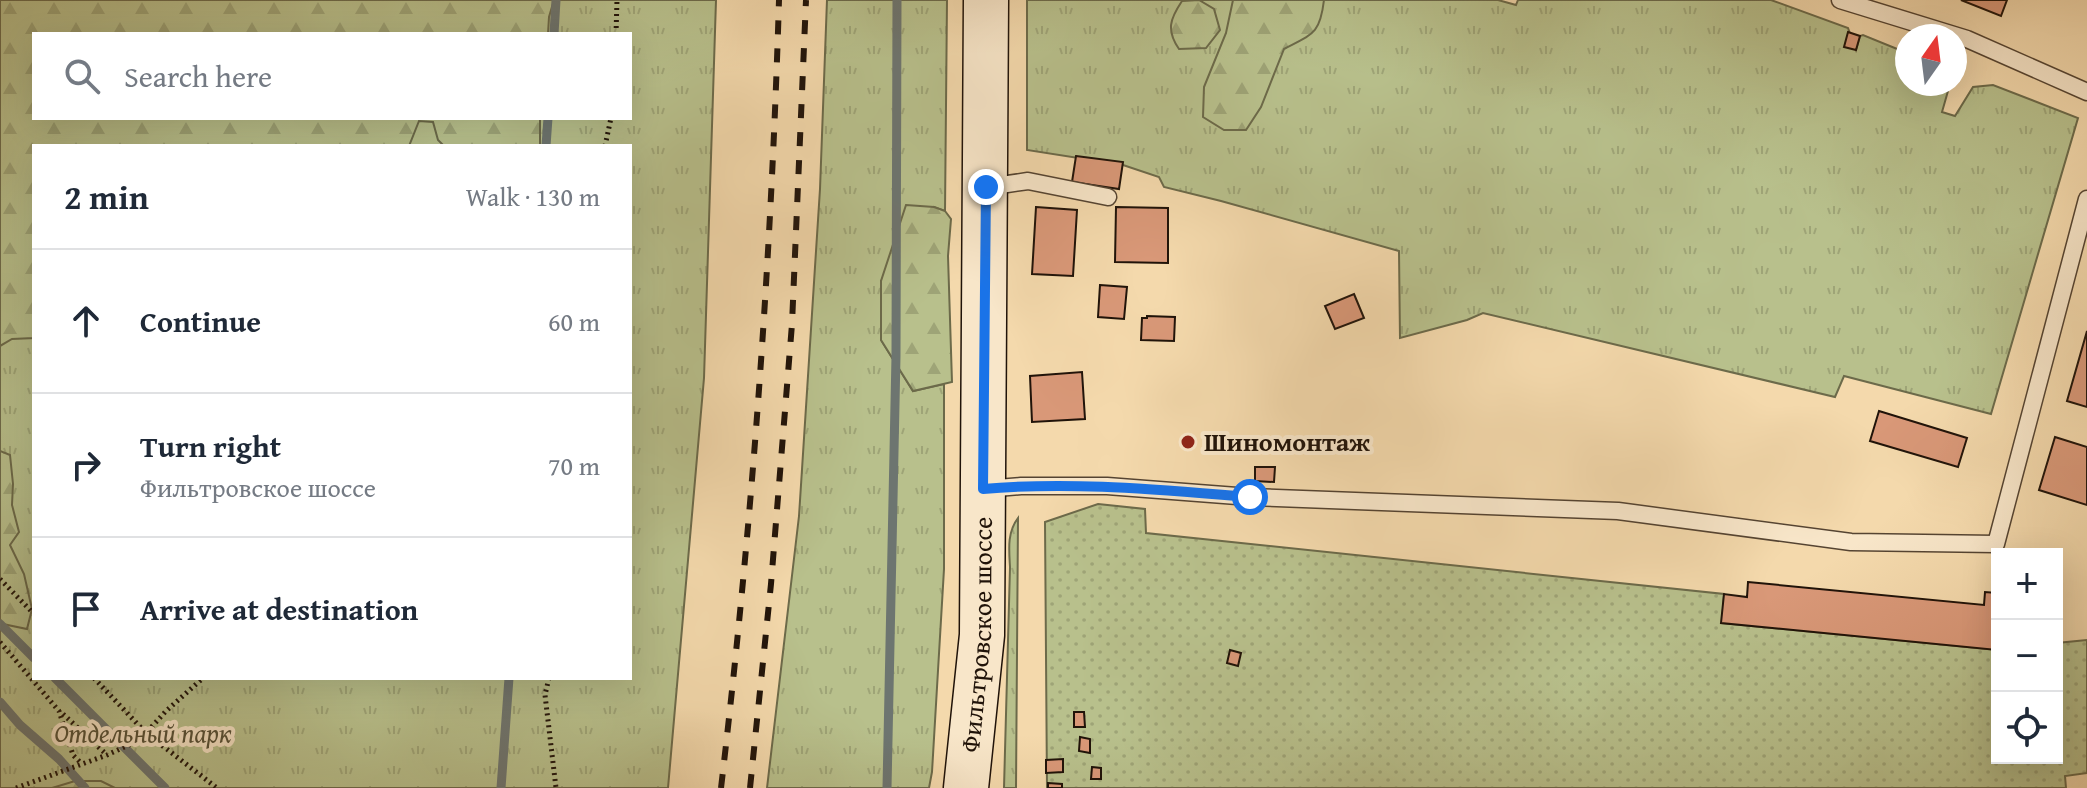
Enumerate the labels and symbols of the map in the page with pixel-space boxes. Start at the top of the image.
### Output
north arrow [1895,24,1967,96]
route end [968,169,1004,205]
place label: Шиномонтаж [1204,422,1370,461]
marker: Шиномонтаж [1179,433,1197,451]
route start [1232,479,1268,515]
street label: Фильтровское шоссе [950,517,1002,754]
park label: Отдельный парк [54,713,232,752]

